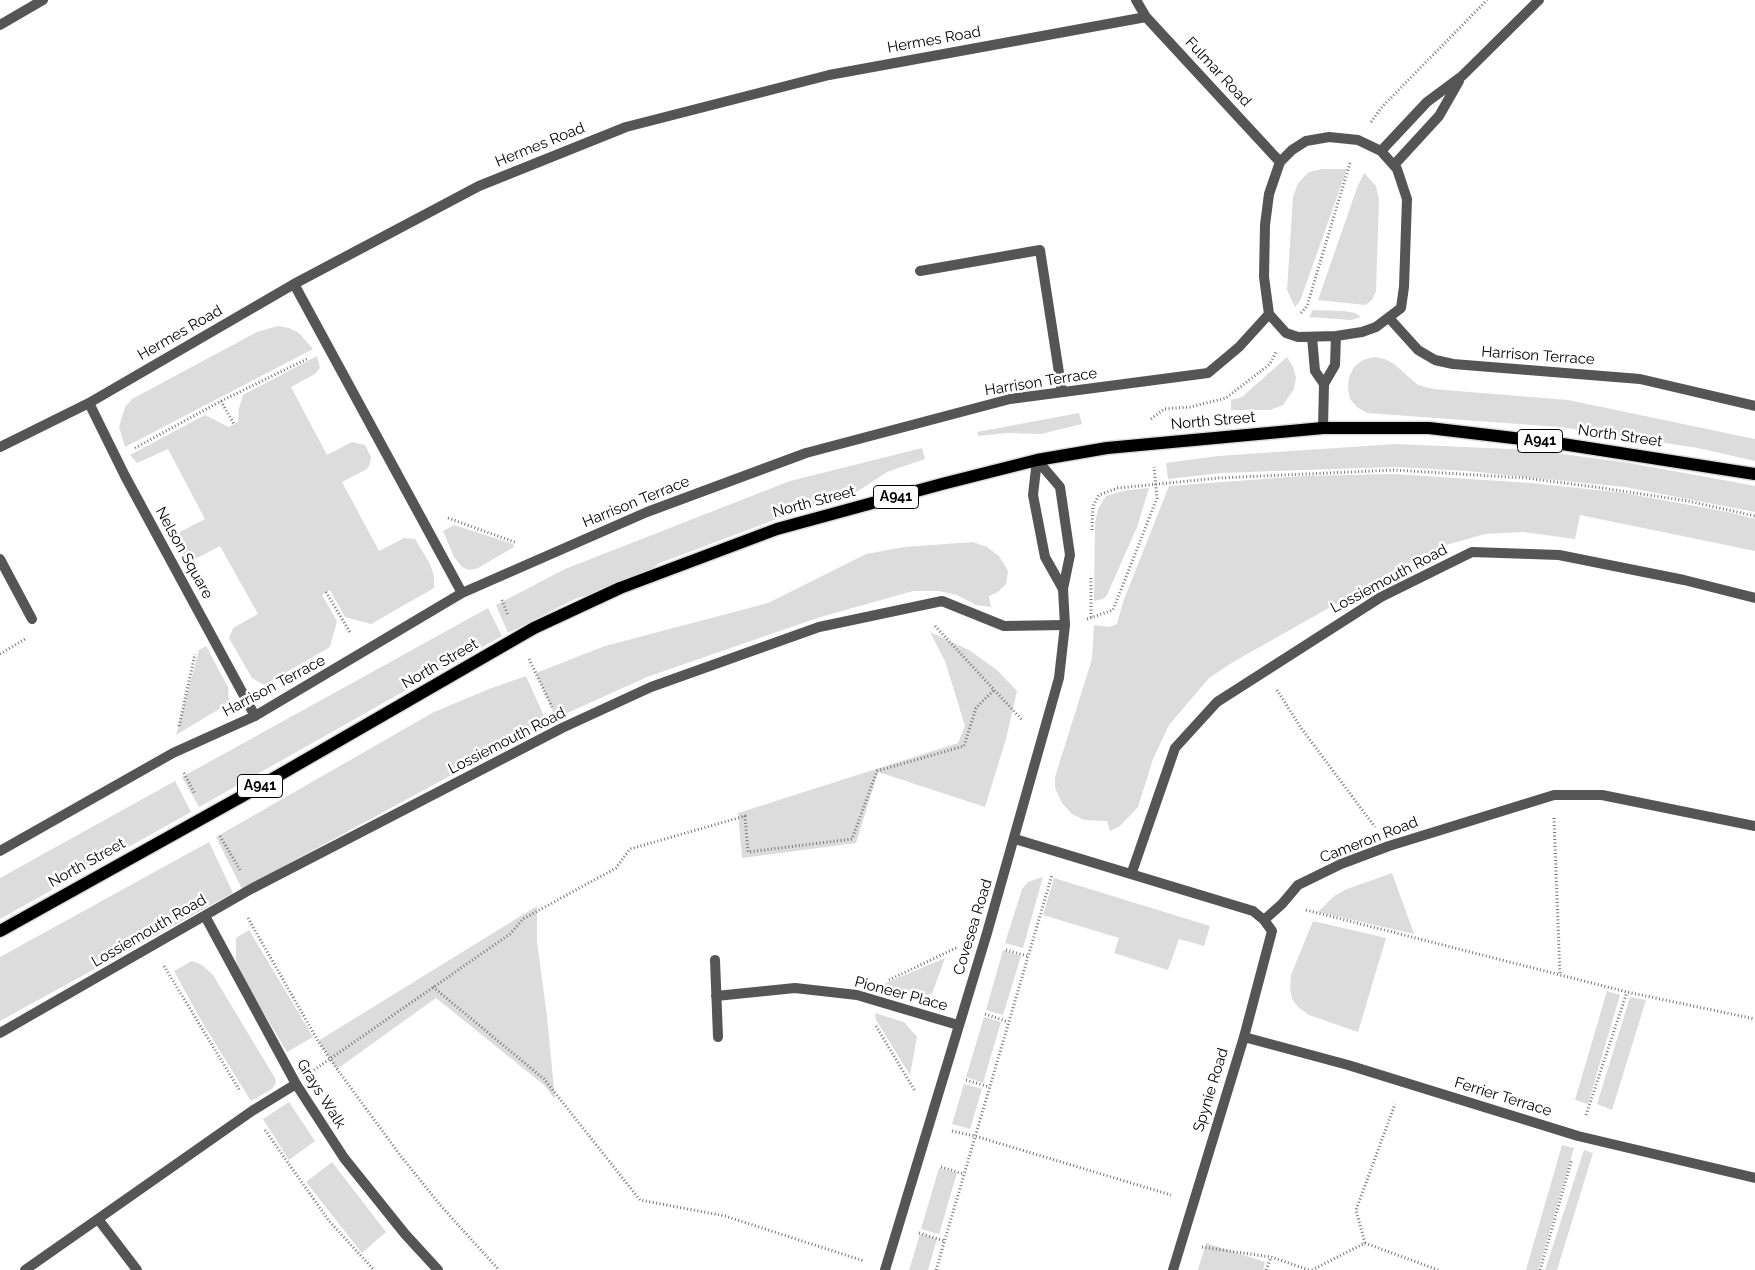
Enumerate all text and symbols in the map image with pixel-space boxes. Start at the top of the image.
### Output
street label: Hermes Road [886,23,982,57]
street label: Fulmar Road [1181,34,1255,110]
street label: Hermes Road [493,119,587,171]
street label: Hermes Road [135,302,225,364]
street label: Harrison Terrace [1481,343,1595,369]
street label: Harrison Terrace [983,364,1099,400]
street label: North Street [1170,408,1256,434]
street label: North Street [1577,421,1663,451]
road number: A941 [1518,430,1562,452]
street label: Harrison Terrace [580,472,692,532]
street label: North Street [771,482,857,522]
road number: A941 [874,486,918,508]
street label: Nelson Square [151,504,217,602]
street label: Lossiemouth Road [1328,541,1450,617]
street label: North Street [399,635,481,693]
street label: Harrison Terrace [220,651,328,721]
street label: Lossiemouth Road [445,704,569,778]
road number: A941 [238,774,282,798]
street label: Cameron Road [1317,813,1421,867]
street label: North Street [46,835,128,891]
street label: Covesea Road [950,877,996,977]
street label: Lossiemouth Road [89,891,209,971]
street label: Pioneer Place [853,973,949,1015]
street label: Spynie Road [1190,1046,1232,1134]
street label: Grays Walk [293,1056,349,1132]
street label: Ferrier Terrace [1452,1074,1554,1120]

